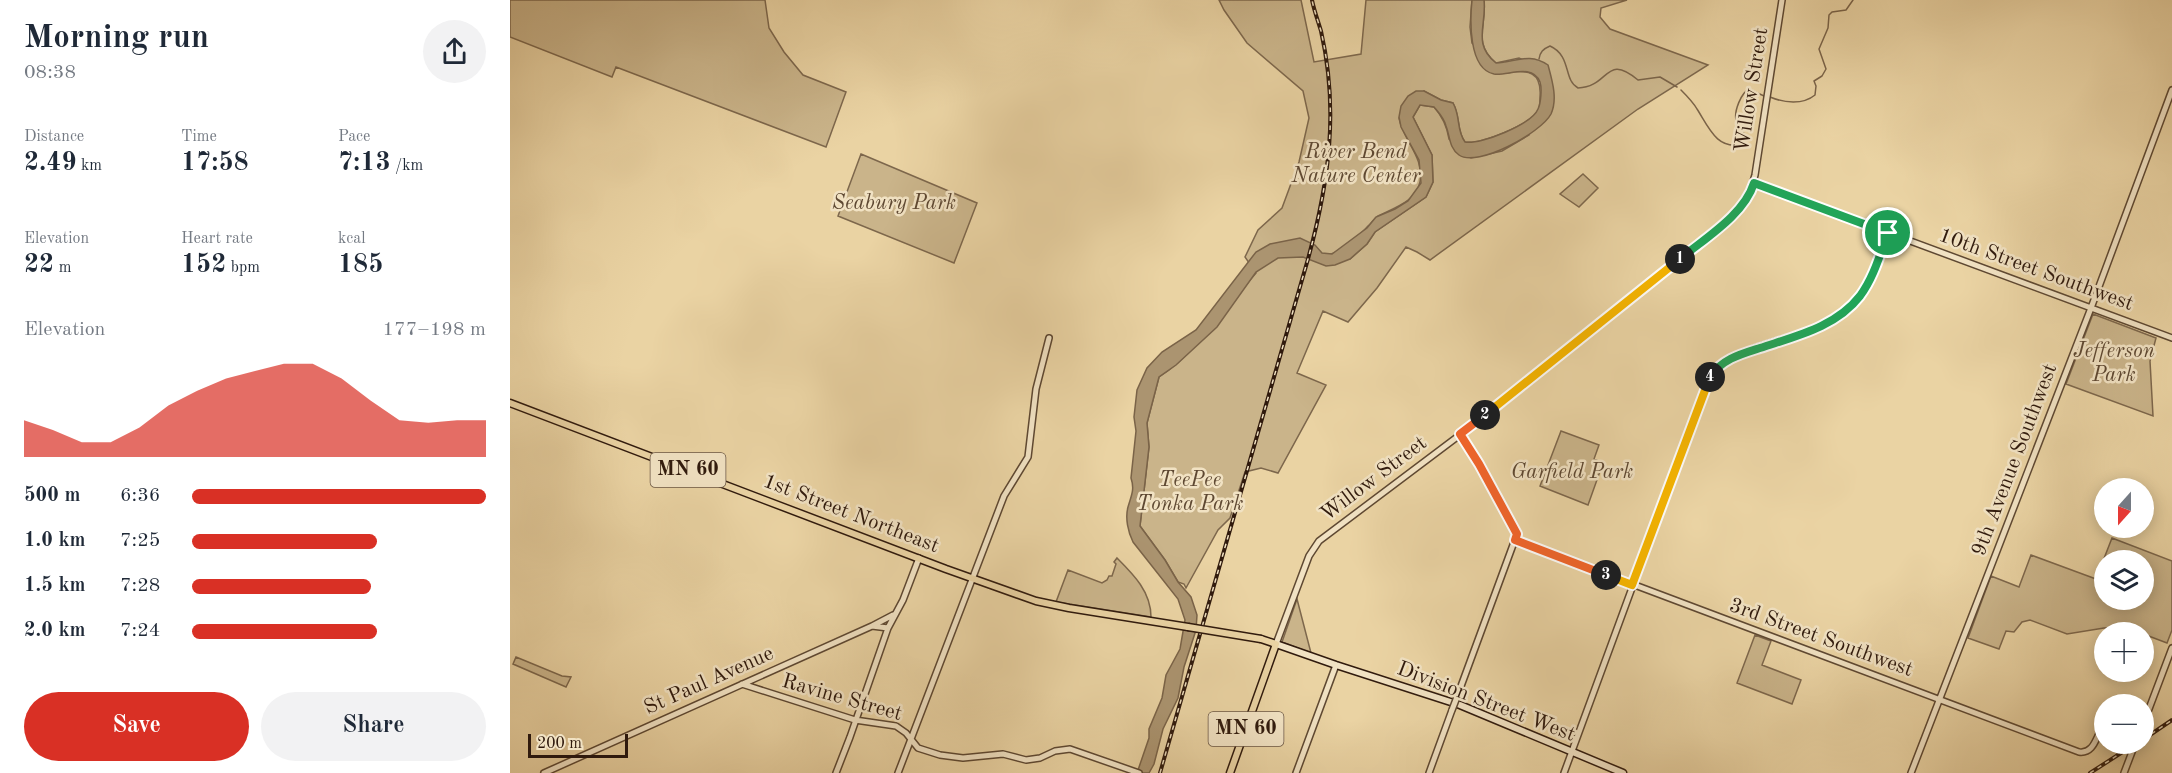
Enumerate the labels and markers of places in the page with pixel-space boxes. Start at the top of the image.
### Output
pin [1862,207,1913,258]
pin: 1 [1665,244,1695,274]
pin: 4 [1695,362,1725,392]
pin: 2 [1470,400,1500,430]
pin: 3 [1591,560,1621,590]

